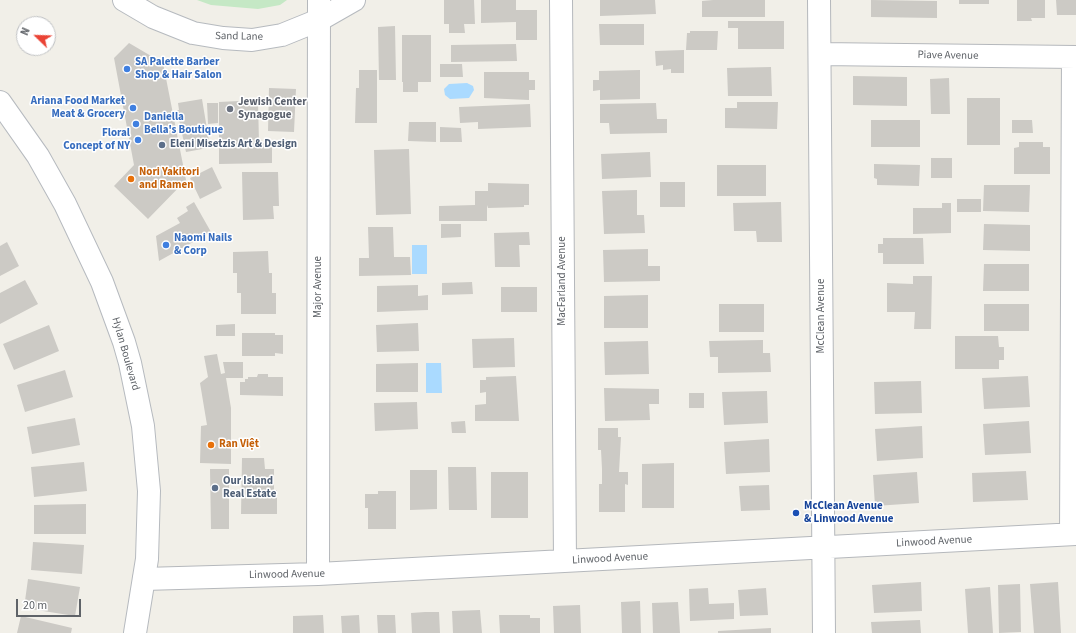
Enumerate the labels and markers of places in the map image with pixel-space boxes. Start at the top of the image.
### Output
place label: SA Palette Barber Shop & Hair Salon [135,56,222,82]
marker: SA Palette Barber Shop & Hair Salon [122,64,132,74]
place label: Ariana Food Market Meat & Grocery [31,95,125,121]
place label: Jewish Center Synagogue [238,96,307,122]
marker: Ariana Food Market Meat & Grocery [128,103,138,113]
marker: Jewish Center Synagogue [225,104,235,114]
place label: Daniella Bella's Boutique [144,111,223,137]
marker: Daniella Bella's Boutique [131,119,141,129]
place label: Floral Concept of NY [63,127,130,153]
marker: Floral Concept of NY [133,135,143,145]
place label: Eleni Misetzis Art & Design [170,138,297,152]
marker: Eleni Misetzis Art & Design [157,140,167,150]
place label: Nori Yakitori and Ramen [139,166,199,192]
marker: Nori Yakitori and Ramen [126,174,136,184]
place label: Naomi Nails & Corp [174,232,232,258]
marker: Naomi Nails & Corp [161,240,171,250]
place label: Ran Việt [219,438,259,452]
marker: Ran Việt [206,440,216,450]
place label: Our Island Real Estate [223,475,276,501]
marker: Our Island Real Estate [210,483,220,493]
place label: McClean Avenue & Linwood Avenue [804,500,893,526]
marker: McClean Avenue & Linwood Avenue [791,508,801,518]

